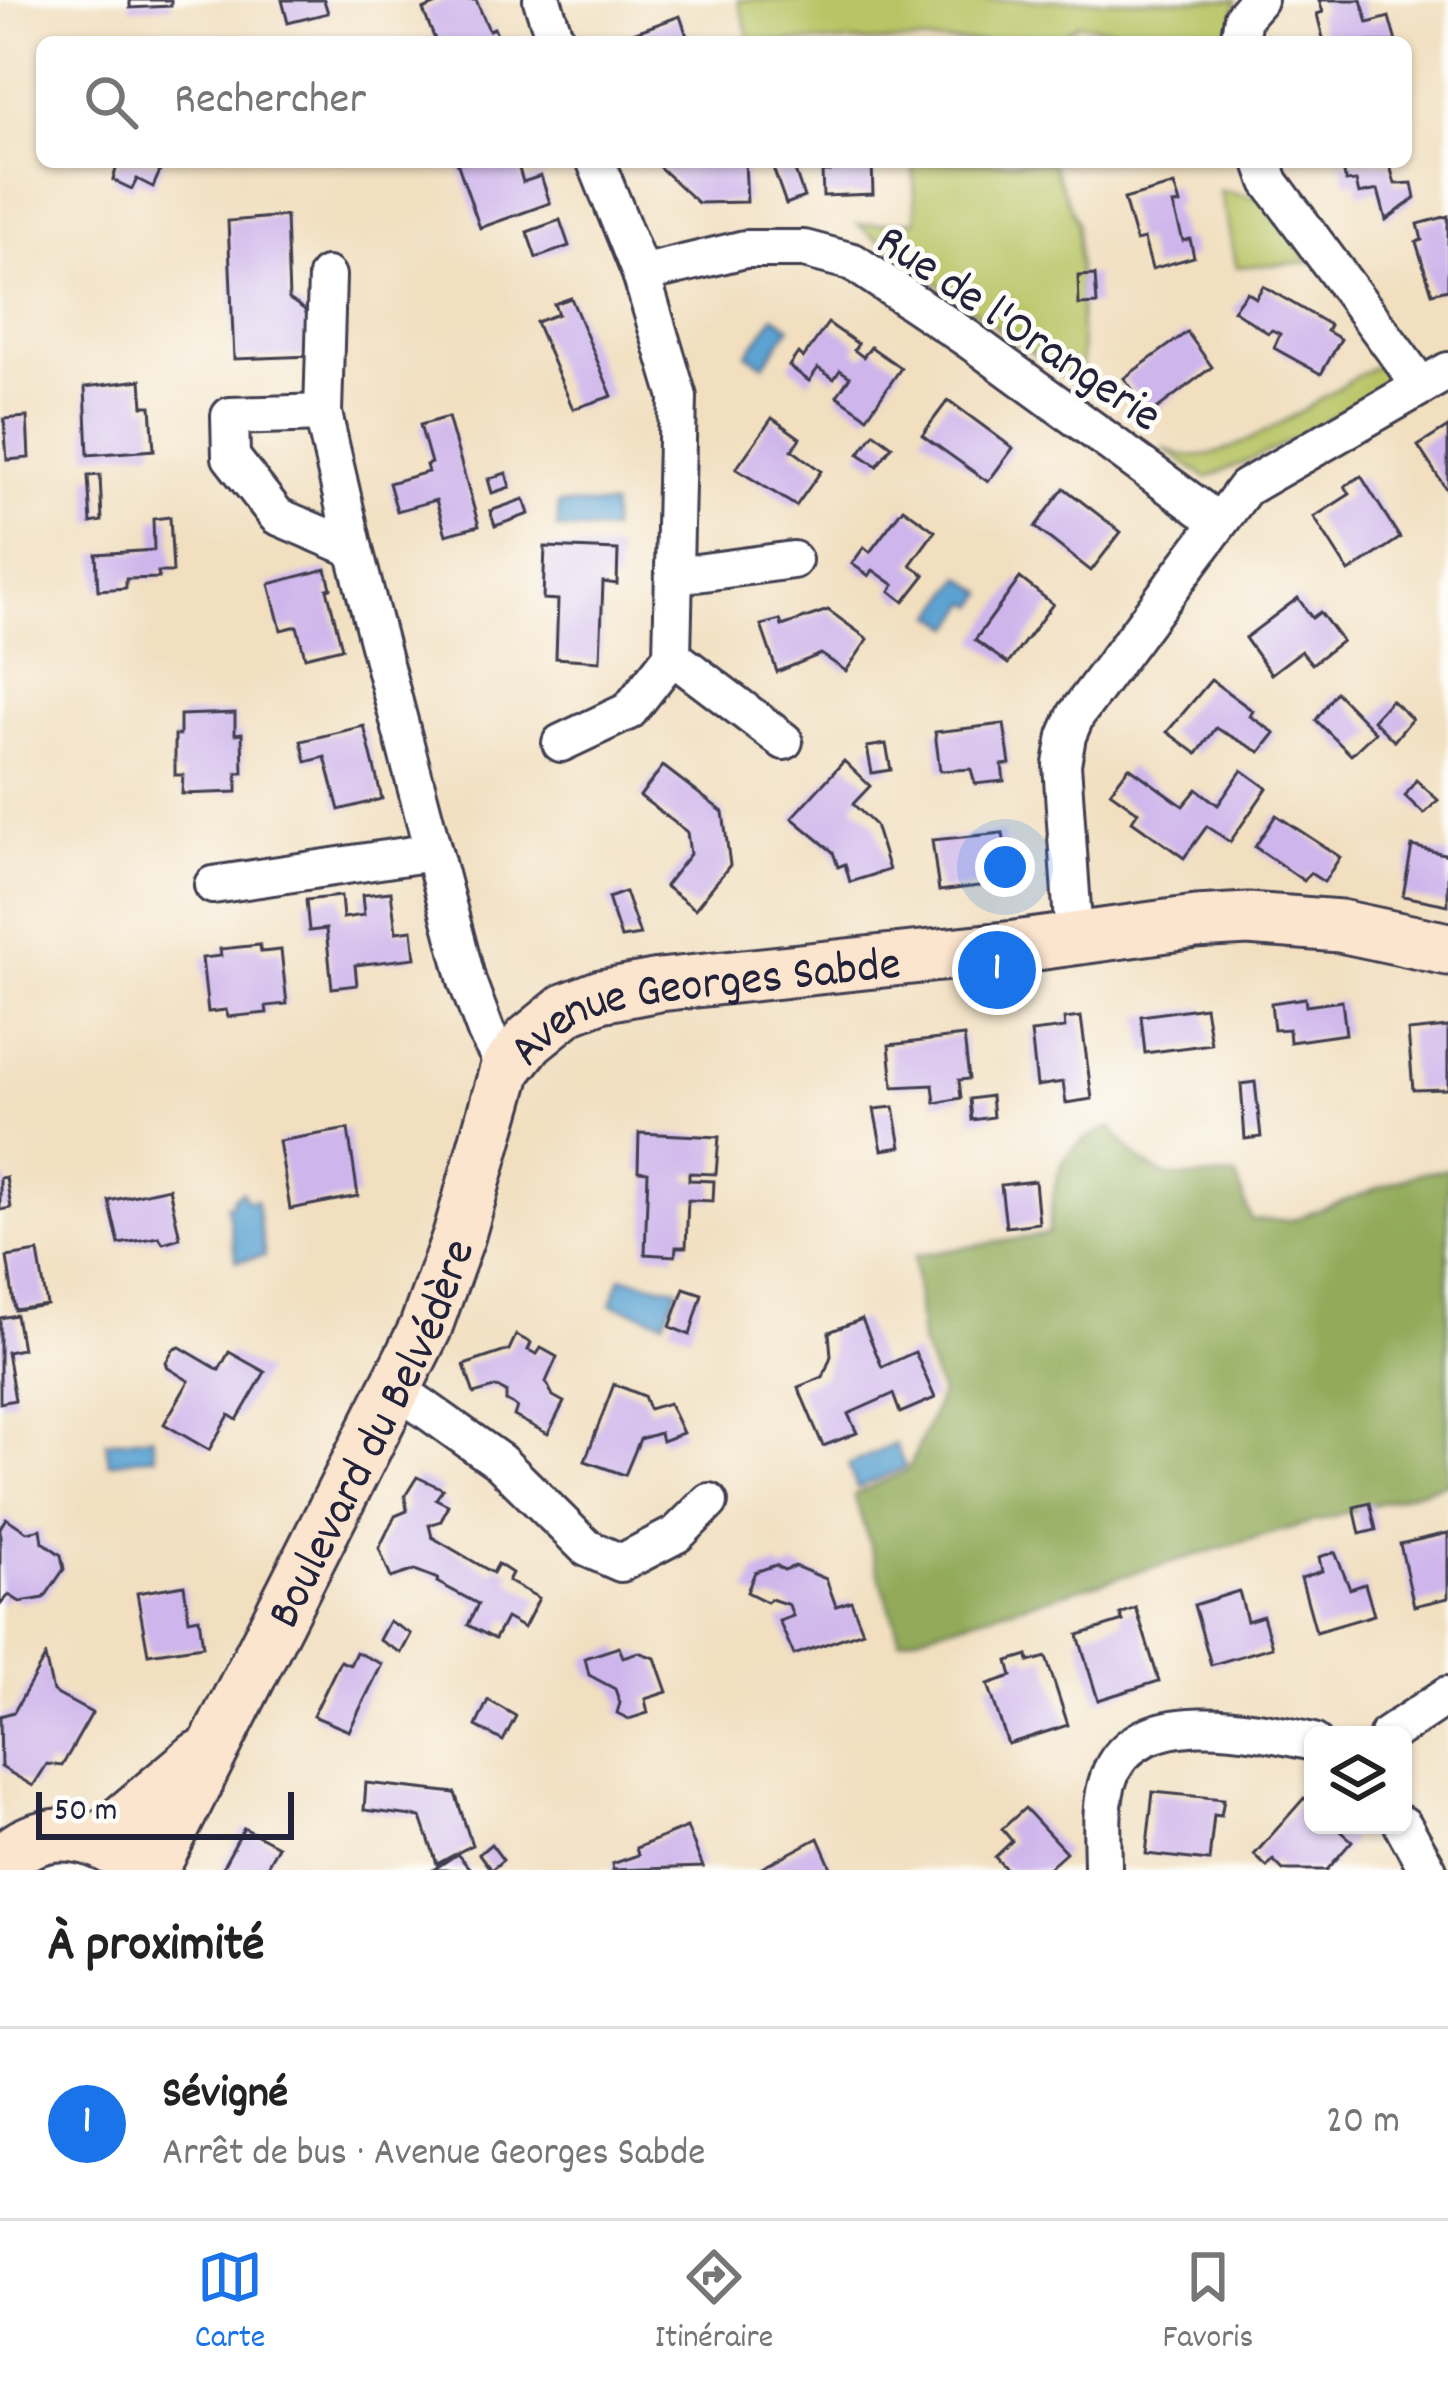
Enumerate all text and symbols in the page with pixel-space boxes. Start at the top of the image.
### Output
search box [36,36,1412,168]
icon: search [78,69,144,135]
text: Rechercher [174,70,366,134]
street label: Rue de l'Orangerie [860,210,1174,453]
your location [975,837,1035,897]
pin: 1 [958,925,1036,1015]
street label: Avenue Georges Sabde [494,932,904,1083]
street label: Boulevard du Belvédère [253,1231,497,1641]
map controls [1304,1726,1412,1834]
button: layers [1304,1726,1412,1834]
scale bar [36,1786,294,1839]
text: 50 m [54,1789,118,1836]
text: À proximité [48,1912,265,1984]
text: Sévigné [162,2064,288,2128]
text: 1 [83,2096,91,2151]
text: 20 m [1326,2096,1400,2151]
text: Arrêt de bus · Avenue Georges Sabde [162,2128,705,2183]
tab: Carte [195,2244,265,2363]
tab: Itinéraire [655,2244,773,2363]
tab: Favoris [1162,2244,1253,2363]

